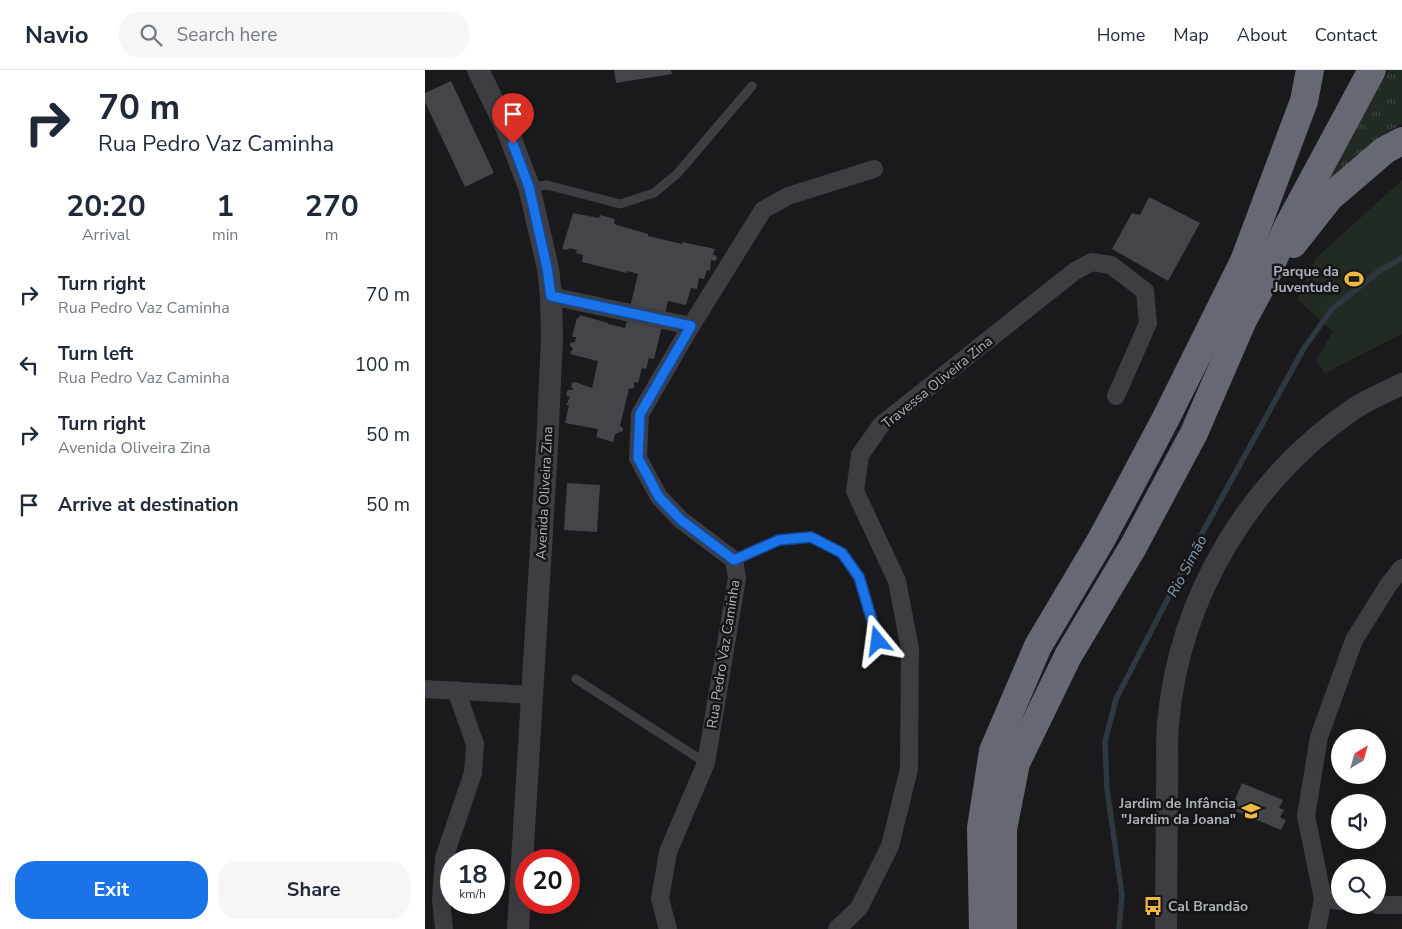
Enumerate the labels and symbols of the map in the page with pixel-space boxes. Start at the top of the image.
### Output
pin [492,93,534,144]
place label: Parque da Juventude [1272,262,1339,297]
sports icon: Parque da Juventude [1343,268,1365,290]
street label: Travessa Oliveira Zina [878,332,997,433]
street label: Avenida Oliveira Zina [532,426,557,560]
water label: Rio Simão [1162,531,1212,601]
street label: Rua Pedro Vaz Caminha [702,578,745,730]
position arrow [851,614,903,666]
north arrow [1331,729,1386,784]
place label: Jardim de Infância "Jardim da Joana" [1118,794,1236,829]
school or university icon: Jardim de Infância "Jardim da Joana" [1240,800,1262,822]
speed limit sign: 20 [515,849,580,914]
bus stop icon: Cal Brandão [1142,895,1164,917]
place label: Cal Brandão [1168,897,1248,916]

